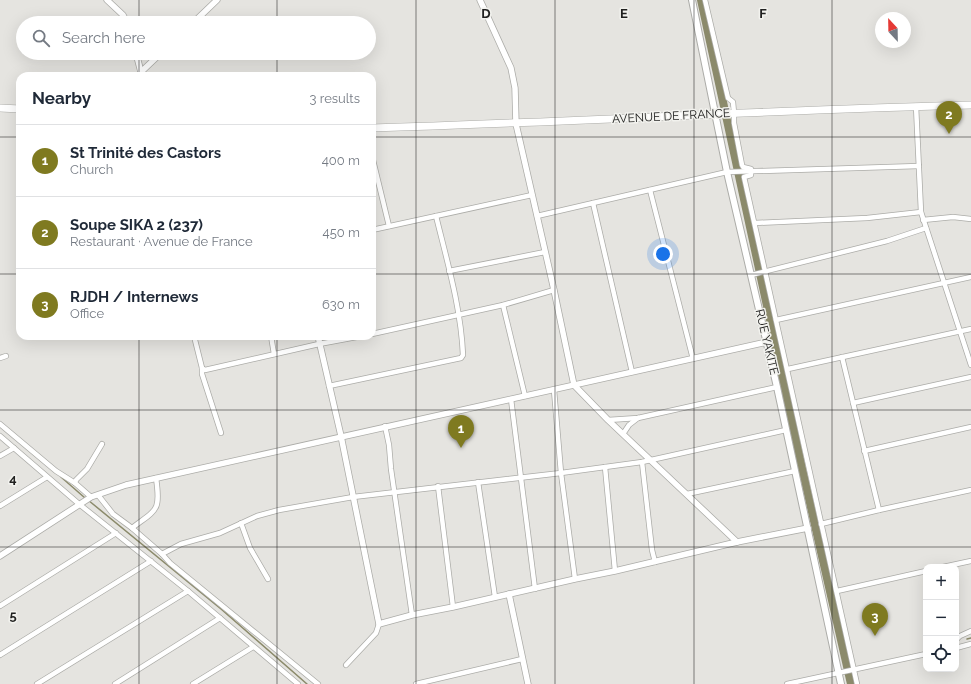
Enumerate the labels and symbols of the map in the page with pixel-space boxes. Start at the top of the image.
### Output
text: D [481,6,491,21]
text: E [620,6,628,21]
text: F [759,6,767,21]
north arrow [875,12,911,48]
pin: 2 [936,101,962,134]
street label: AVENUE DE FRANCE [612,106,730,126]
your location [653,244,673,264]
street label: RUE YAKITE [753,308,781,376]
pin: 1 [448,415,474,448]
text: 4 [9,471,17,486]
pin: 3 [862,603,888,636]
text: 5 [9,608,17,623]

